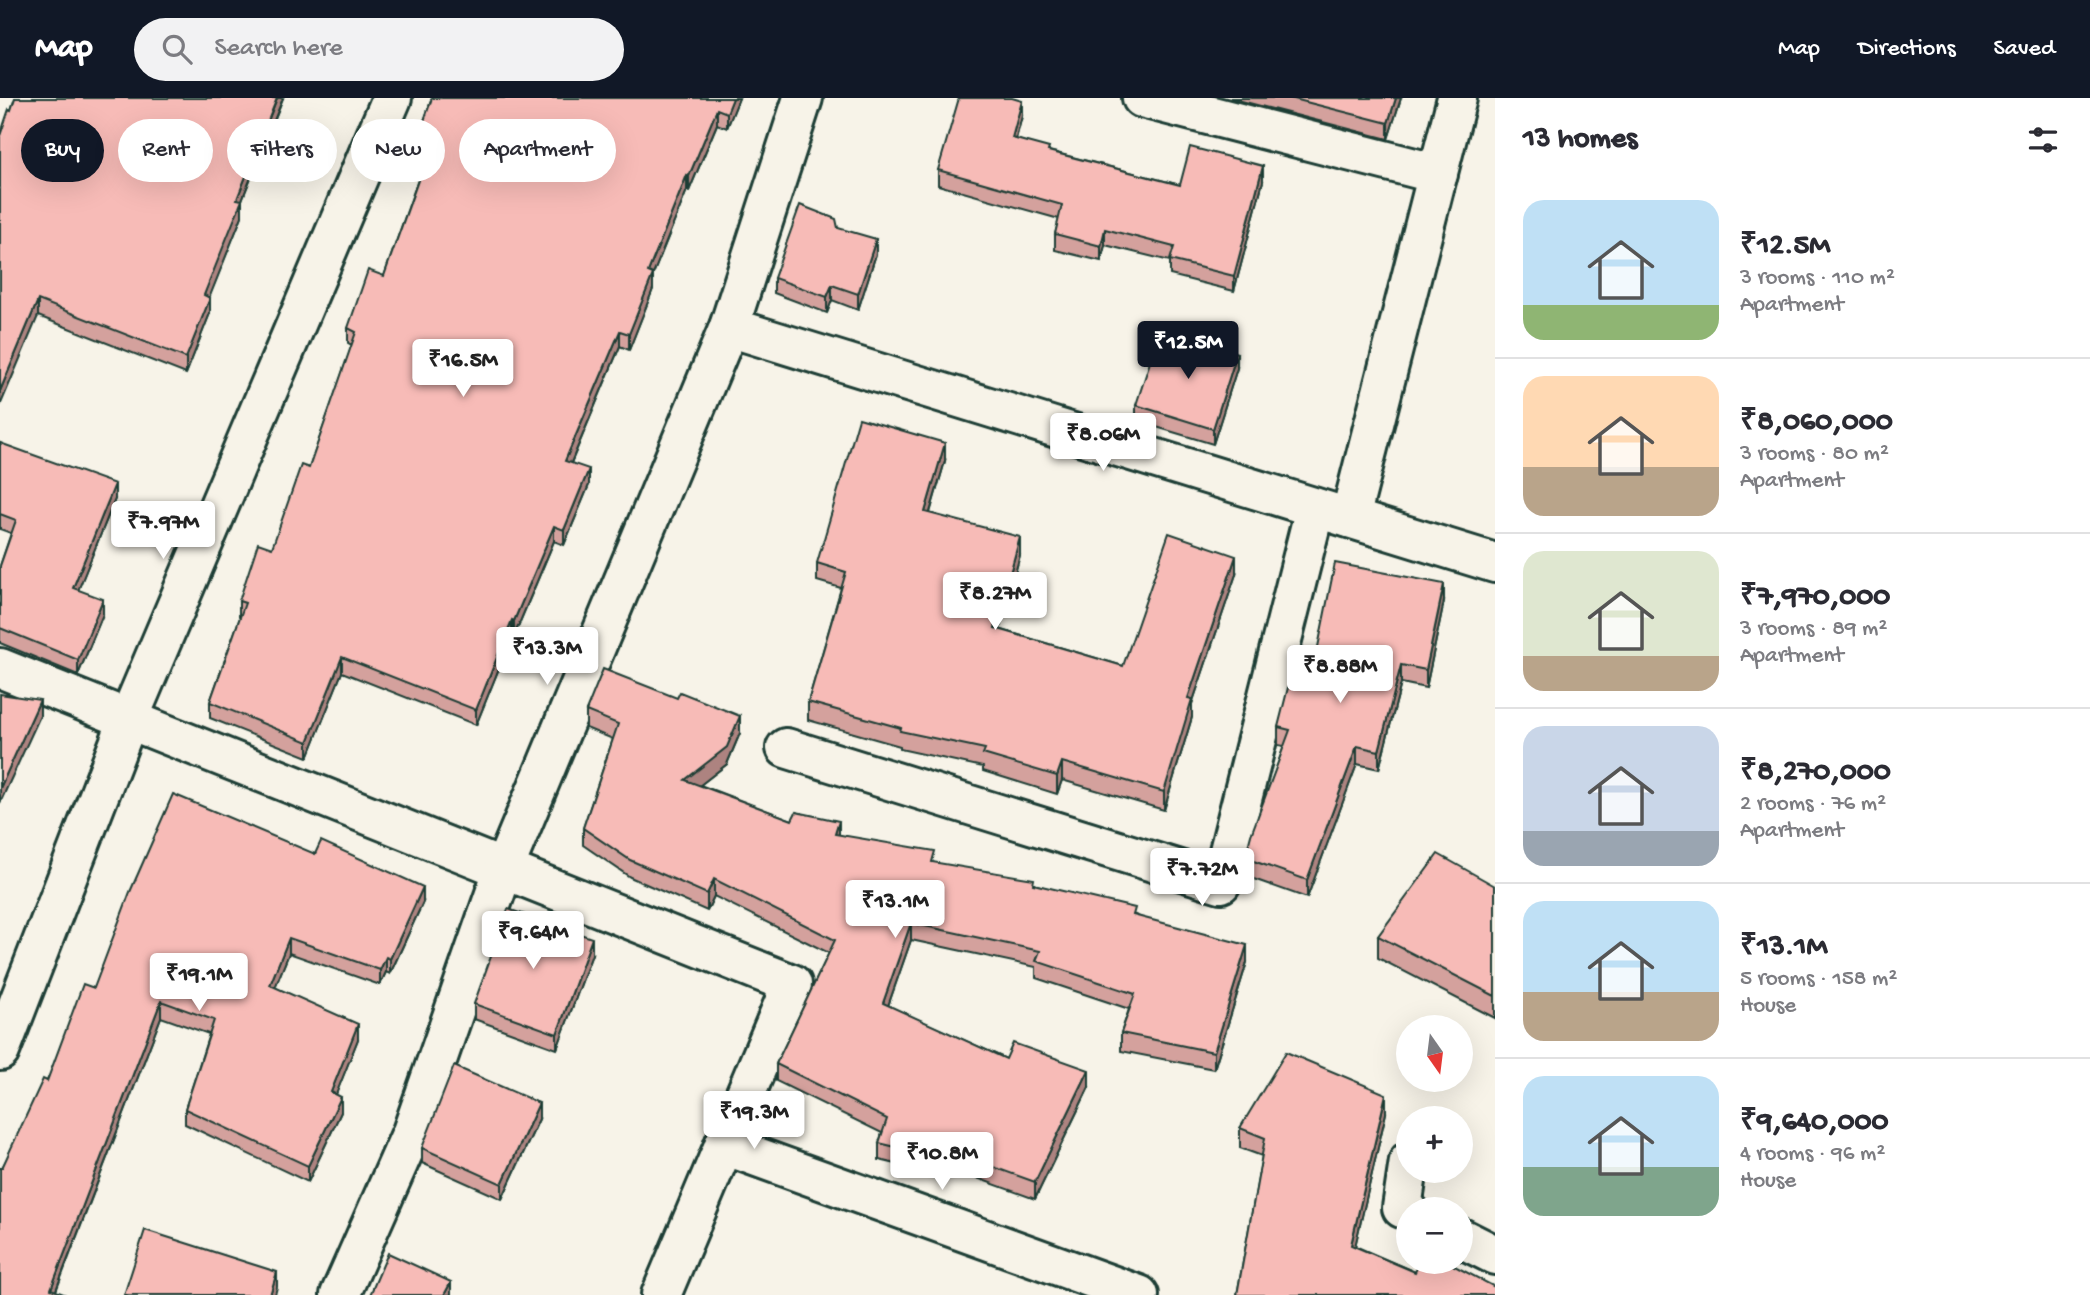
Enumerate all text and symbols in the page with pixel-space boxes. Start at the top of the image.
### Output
search box [134,18,624,81]
text: Map [35,30,92,68]
icon: search [158,30,196,68]
text: Search here [214,34,343,65]
text: Map [1778,35,1820,64]
text: Directions [1858,35,1956,64]
text: Saved [1994,35,2055,64]
chip: Buy [21,119,104,182]
chip: Rent [118,119,213,182]
chip: Filters [227,119,337,182]
chip: New [351,119,445,182]
chip: Apartment [459,119,616,182]
icon: filters [2024,121,2062,159]
text: 13 homes [1523,123,1637,158]
icon: home [1579,228,1663,312]
text: ₹12.5M [1740,230,1830,265]
text: 3 rooms · 110 m² [1740,265,1895,292]
text: Apartment [1740,292,1844,319]
pin: ₹12.5M [1131,322,1245,381]
text: ₹12.5M [1154,330,1223,357]
pin: ₹16.5M [406,340,520,399]
text: ₹16.5M [428,348,498,375]
icon: home [1579,404,1663,488]
text: ₹8,060,000 [1740,406,1893,441]
pin: ₹8.06M [1046,414,1160,473]
text: ₹8.06M [1066,422,1140,449]
text: 3 rooms · 80 m² [1740,441,1889,468]
text: Apartment [1740,468,1844,495]
pin: ₹7.97M [106,502,220,561]
text: ₹7.97M [127,510,199,537]
pin: ₹8.27M [938,573,1052,632]
icon: home [1579,579,1663,663]
text: ₹8.27M [959,581,1031,608]
text: ₹7,970,000 [1740,581,1890,616]
text: 3 rooms · 89 m² [1740,616,1887,643]
pin: ₹13.3M [490,628,604,687]
text: ₹13.3M [512,636,582,663]
text: Apartment [1740,643,1844,670]
pin: ₹8.88M [1283,646,1397,705]
text: ₹8.88M [1303,654,1377,681]
icon: home [1579,754,1663,838]
text: ₹8,270,000 [1740,756,1891,791]
text: 2 rooms · 76 m² [1740,791,1886,818]
text: Apartment [1740,818,1844,845]
pin: ₹7.72M [1145,848,1259,908]
text: ₹7.72M [1166,857,1238,884]
pin: ₹13.1M [838,880,952,940]
text: ₹13.1M [862,889,928,916]
pin: ₹9.64M [476,912,590,971]
text: ₹9.64M [498,920,568,947]
icon: home [1579,929,1663,1013]
text: ₹13.1M [1740,931,1827,966]
pin: ₹19.1M [142,954,256,1013]
text: ₹19.1M [166,962,232,989]
text: 5 rooms · 158 m² [1740,966,1897,993]
text: House [1740,993,1796,1020]
north arrow [1396,1015,1474,1092]
map controls [1396,1015,1473,1274]
pin: ₹19.3M [697,1091,811,1151]
text: ₹19.3M [719,1100,789,1127]
icon: home [1579,1104,1663,1188]
button: + [1396,1106,1473,1183]
text: ₹9,640,000 [1740,1106,1889,1141]
pin: ₹10.8M [885,1132,999,1192]
text: ₹10.8M [906,1141,978,1168]
text: 4 rooms · 96 m² [1740,1141,1885,1168]
text: House [1740,1168,1796,1195]
button: − [1396,1197,1473,1274]

